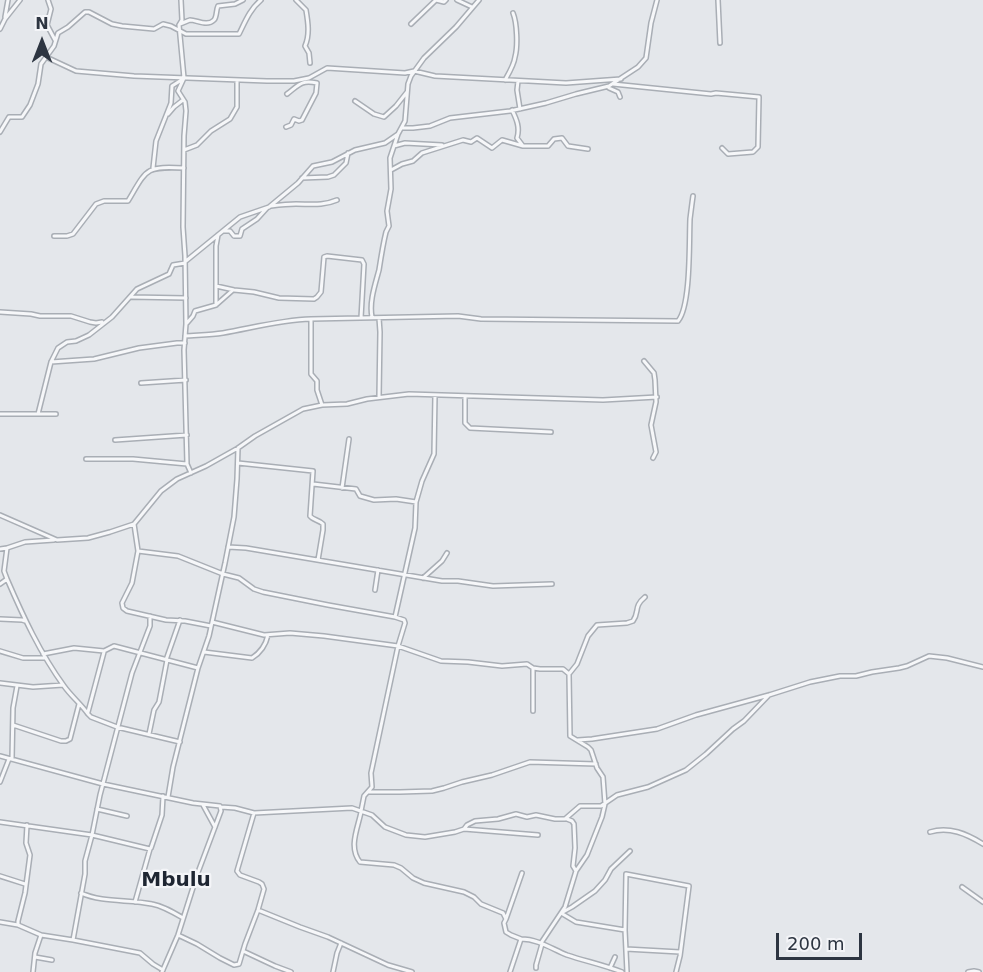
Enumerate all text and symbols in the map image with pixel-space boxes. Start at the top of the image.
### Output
north arrow [12,12,72,72]
text: N [35,14,49,33]
district label: Mbulu [141,869,211,893]
scale bar [779,921,864,959]
text: 200 m [787,933,845,954]

